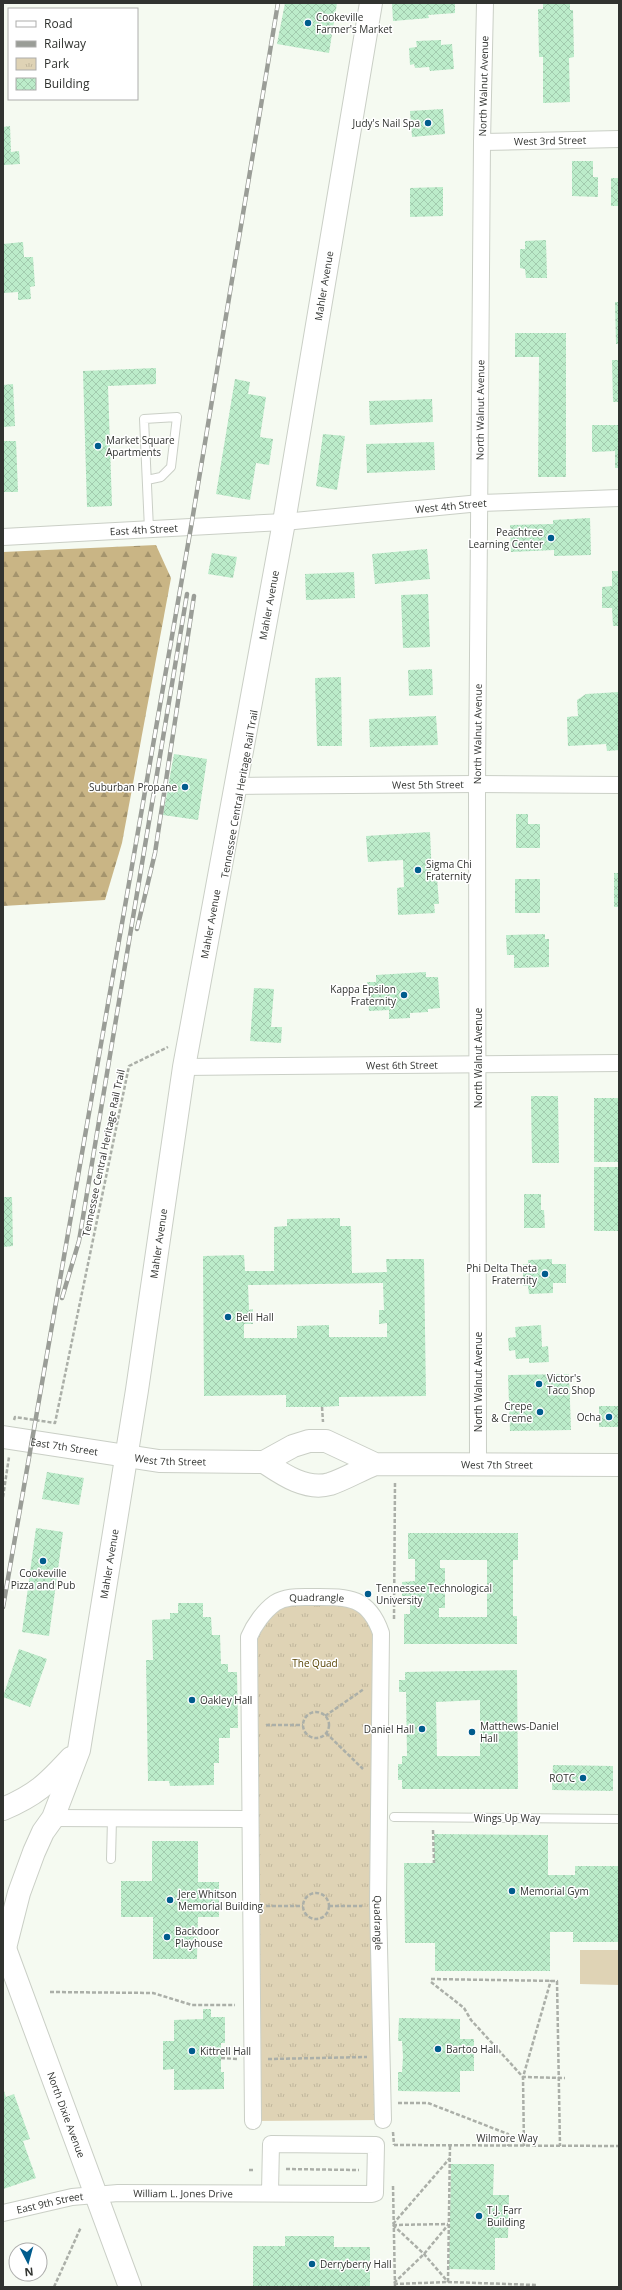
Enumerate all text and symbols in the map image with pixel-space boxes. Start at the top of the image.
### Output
legend [8,8,138,100]
place label: Cookeville Farmer's Market [316,10,393,36]
text: Road [44,15,73,32]
marker: Cookeville Farmer's Market [303,18,313,28]
text: Railway [44,35,87,52]
street label: North Walnut Avenue [475,35,491,136]
text: Park [44,55,70,72]
text: Building [44,75,90,92]
place label: Judy's Nail Spa [352,116,420,130]
marker: Judy's Nail Spa [423,118,433,128]
street label: West 3rd Street [514,133,587,148]
street label: Mahler Avenue [311,250,336,322]
street label: North Walnut Avenue [473,359,487,460]
place label: Market Square Apartments [106,433,175,459]
marker: Market Square Apartments [93,441,103,451]
street label: West 4th Street [414,496,487,516]
street label: East 4th Street [109,521,179,538]
place label: Peachtree Learning Center [468,525,543,551]
marker: Peachtree Learning Center [546,533,556,543]
street label: Mahler Avenue [256,569,282,641]
street label: North Walnut Avenue [470,683,485,784]
street label: Tennessee Central Heritage Rail Trail [217,709,261,879]
street label: West 5th Street [392,777,464,792]
place label: Suburban Propane [89,780,177,794]
marker: Suburban Propane [180,782,190,792]
place label: Sigma Chi Fraternity [426,857,472,883]
marker: Sigma Chi Fraternity [413,865,423,875]
street label: Mahler Avenue [197,888,224,960]
place label: Kappa Epsilon Fraternity [330,982,397,1008]
marker: Kappa Epsilon Fraternity [399,990,409,1000]
street label: North Walnut Avenue [471,1007,485,1108]
street label: West 6th Street [366,1058,438,1072]
street label: Tennessee Central Heritage Rail Trail [78,1068,128,1238]
street label: Mahler Avenue [146,1207,170,1279]
place label: Phi Delta Theta Fraternity [466,1261,538,1287]
marker: Phi Delta Theta Fraternity [540,1269,550,1279]
place label: Bell Hall [236,1310,274,1324]
marker: Bell Hall [223,1312,233,1322]
street label: North Walnut Avenue [471,1331,485,1432]
place label: Victor's Taco Shop [547,1371,595,1397]
marker: Victor's Taco Shop [534,1379,544,1389]
place label: Crepe & Creme [491,1399,532,1425]
marker: Crepe & Creme [535,1407,545,1417]
place label: Ocha [577,1410,601,1424]
marker: Ocha [604,1412,614,1422]
street label: East 7th Street [30,1434,99,1459]
street label: West 7th Street [133,1450,207,1468]
street label: West 7th Street [461,1457,533,1472]
street label: Mahler Avenue [96,1528,122,1600]
marker: Cookeville Pizza and Pub [38,1556,48,1566]
place label: Cookeville Pizza and Pub [11,1566,75,1592]
place label: Tennessee Technological University [376,1581,492,1607]
marker: Tennessee Technological University [363,1589,373,1599]
street label: Quadrangle [289,1590,346,1605]
park label: The Quad [292,1656,338,1670]
place label: Oakley Hall [200,1693,252,1707]
marker: Oakley Hall [187,1695,197,1705]
place label: Matthews-Daniel Hall [480,1719,559,1745]
place label: Daniel Hall [364,1722,414,1736]
marker: Daniel Hall [417,1724,427,1734]
marker: Matthews-Daniel Hall [467,1727,477,1737]
place label: ROTC [549,1771,575,1785]
marker: ROTC [578,1773,588,1783]
street label: Wings Up Way [474,1811,541,1825]
place label: Memorial Gym [520,1884,589,1898]
marker: Memorial Gym [507,1886,517,1896]
place label: Jere Whitson Memorial Building [177,1887,264,1913]
marker: Jere Whitson Memorial Building [165,1895,175,1905]
street label: Quadrangle [371,1895,386,1951]
place label: Backdoor Playhouse [175,1924,223,1950]
marker: Backdoor Playhouse [162,1932,172,1942]
place label: Bartoo Hall [446,2042,498,2056]
place label: Kittrell Hall [200,2044,251,2058]
marker: Bartoo Hall [433,2044,443,2054]
marker: Kittrell Hall [187,2046,197,2056]
street label: North Dixie Avenue [44,2070,89,2160]
street label: Wilmore Way [476,2131,539,2145]
street label: William L. Jones Drive [133,2186,233,2200]
street label: East 9th Street [15,2189,84,2217]
place label: T.J. Farr Building [487,2203,525,2229]
marker: T.J. Farr Building [474,2211,484,2221]
north arrow [8,2242,48,2282]
place label: Derryberry Hall [320,2257,392,2271]
marker: Derryberry Hall [307,2259,317,2269]
text: N [24,2265,34,2280]

